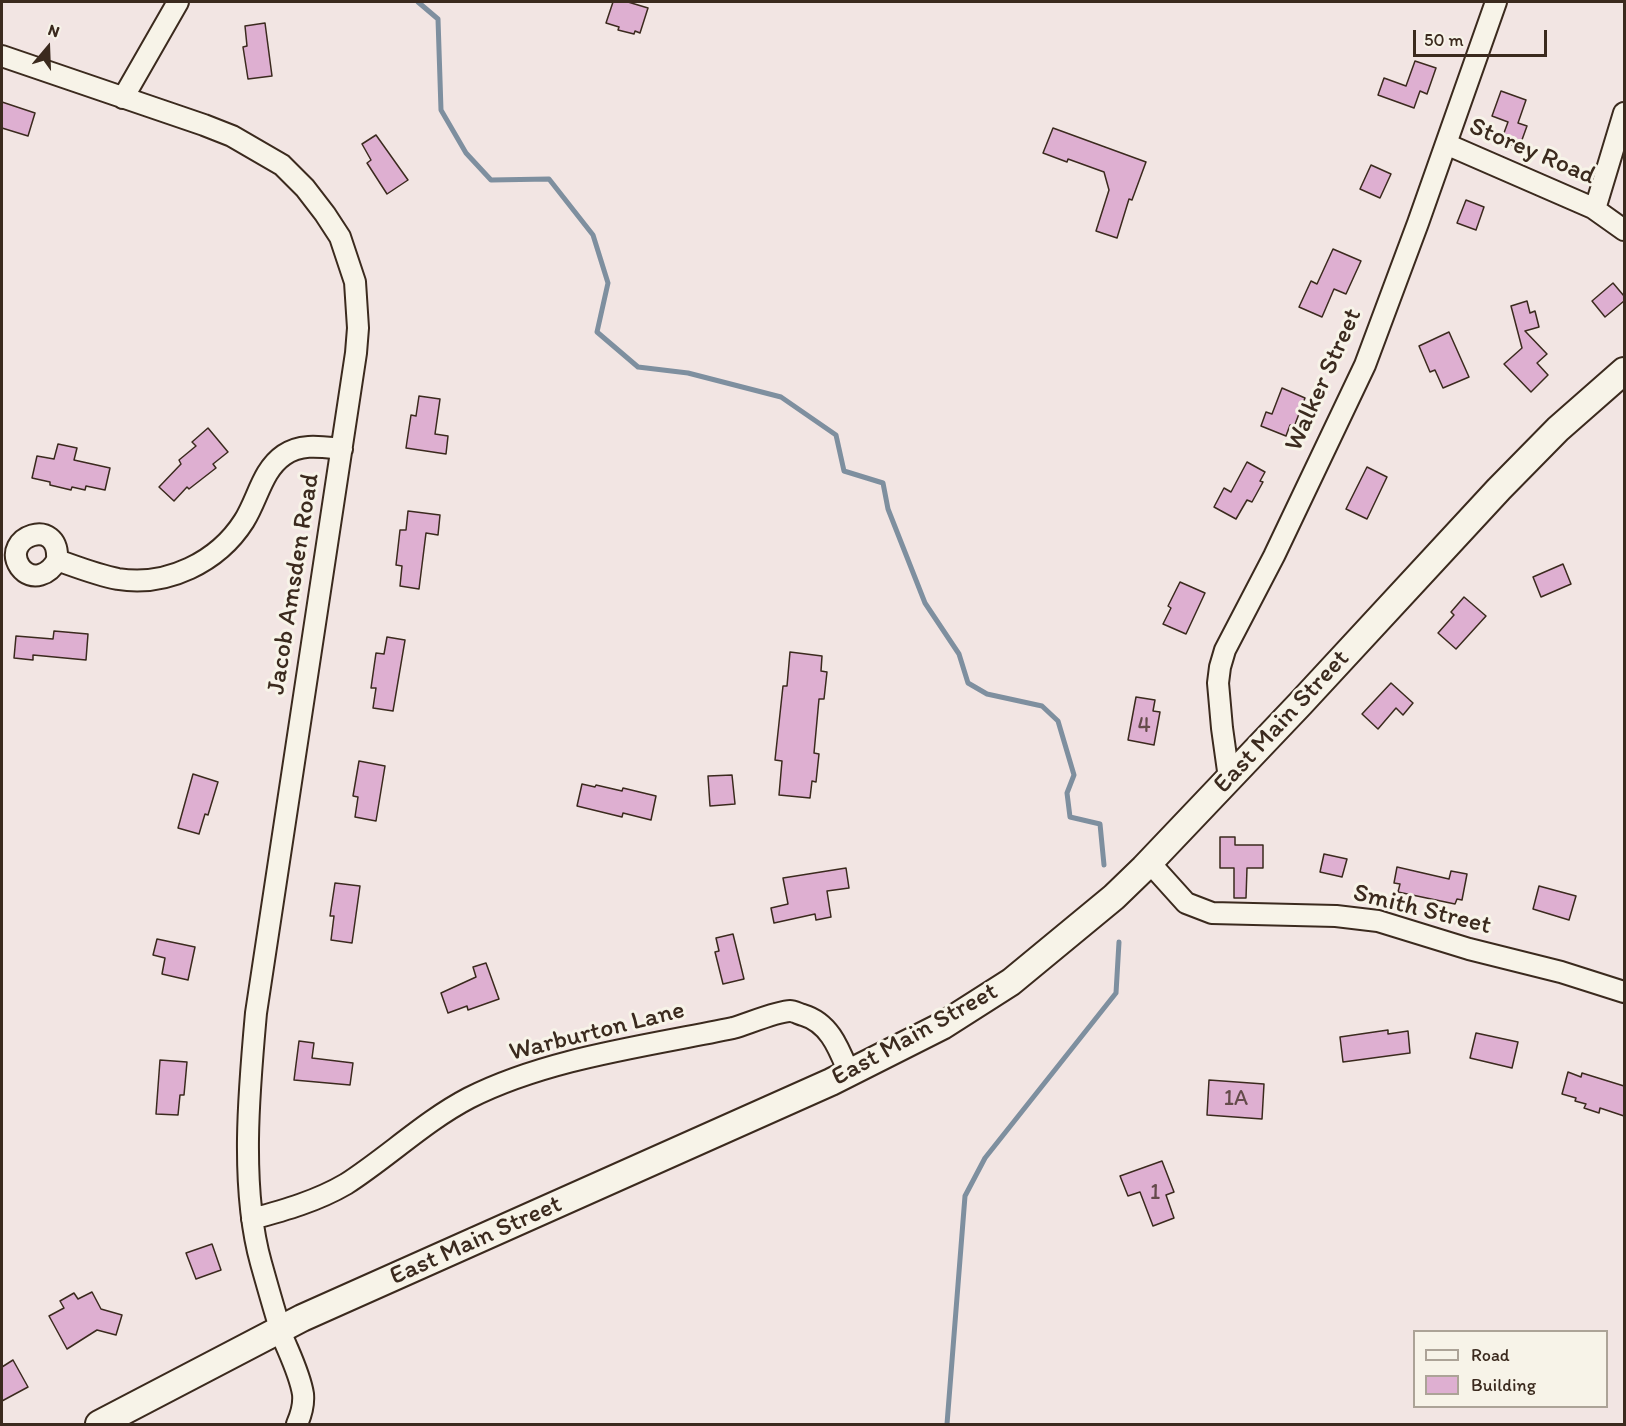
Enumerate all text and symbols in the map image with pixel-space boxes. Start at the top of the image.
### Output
north arrow [18,18,78,78]
scale bar [1416,18,1550,56]
text: N [46,20,62,41]
text: 50 m [1424,29,1464,51]
street label: Storey Road [1464,111,1600,193]
street label: Walker Street [1279,304,1369,456]
street label: Jacob Amsden Road [261,471,327,697]
street label: East Main Street [1208,644,1356,800]
house number: 4 [1137,713,1151,739]
street label: Smith Street [1350,878,1494,942]
street label: East Main Street [827,977,1003,1093]
street label: Warburton Lane [506,995,688,1069]
house number: 1A [1224,1086,1248,1112]
house number: 1 [1150,1180,1160,1206]
street label: East Main Street [385,1189,567,1293]
legend [1413,1330,1608,1408]
text: Road [1471,1344,1510,1366]
text: Building [1471,1374,1536,1396]

